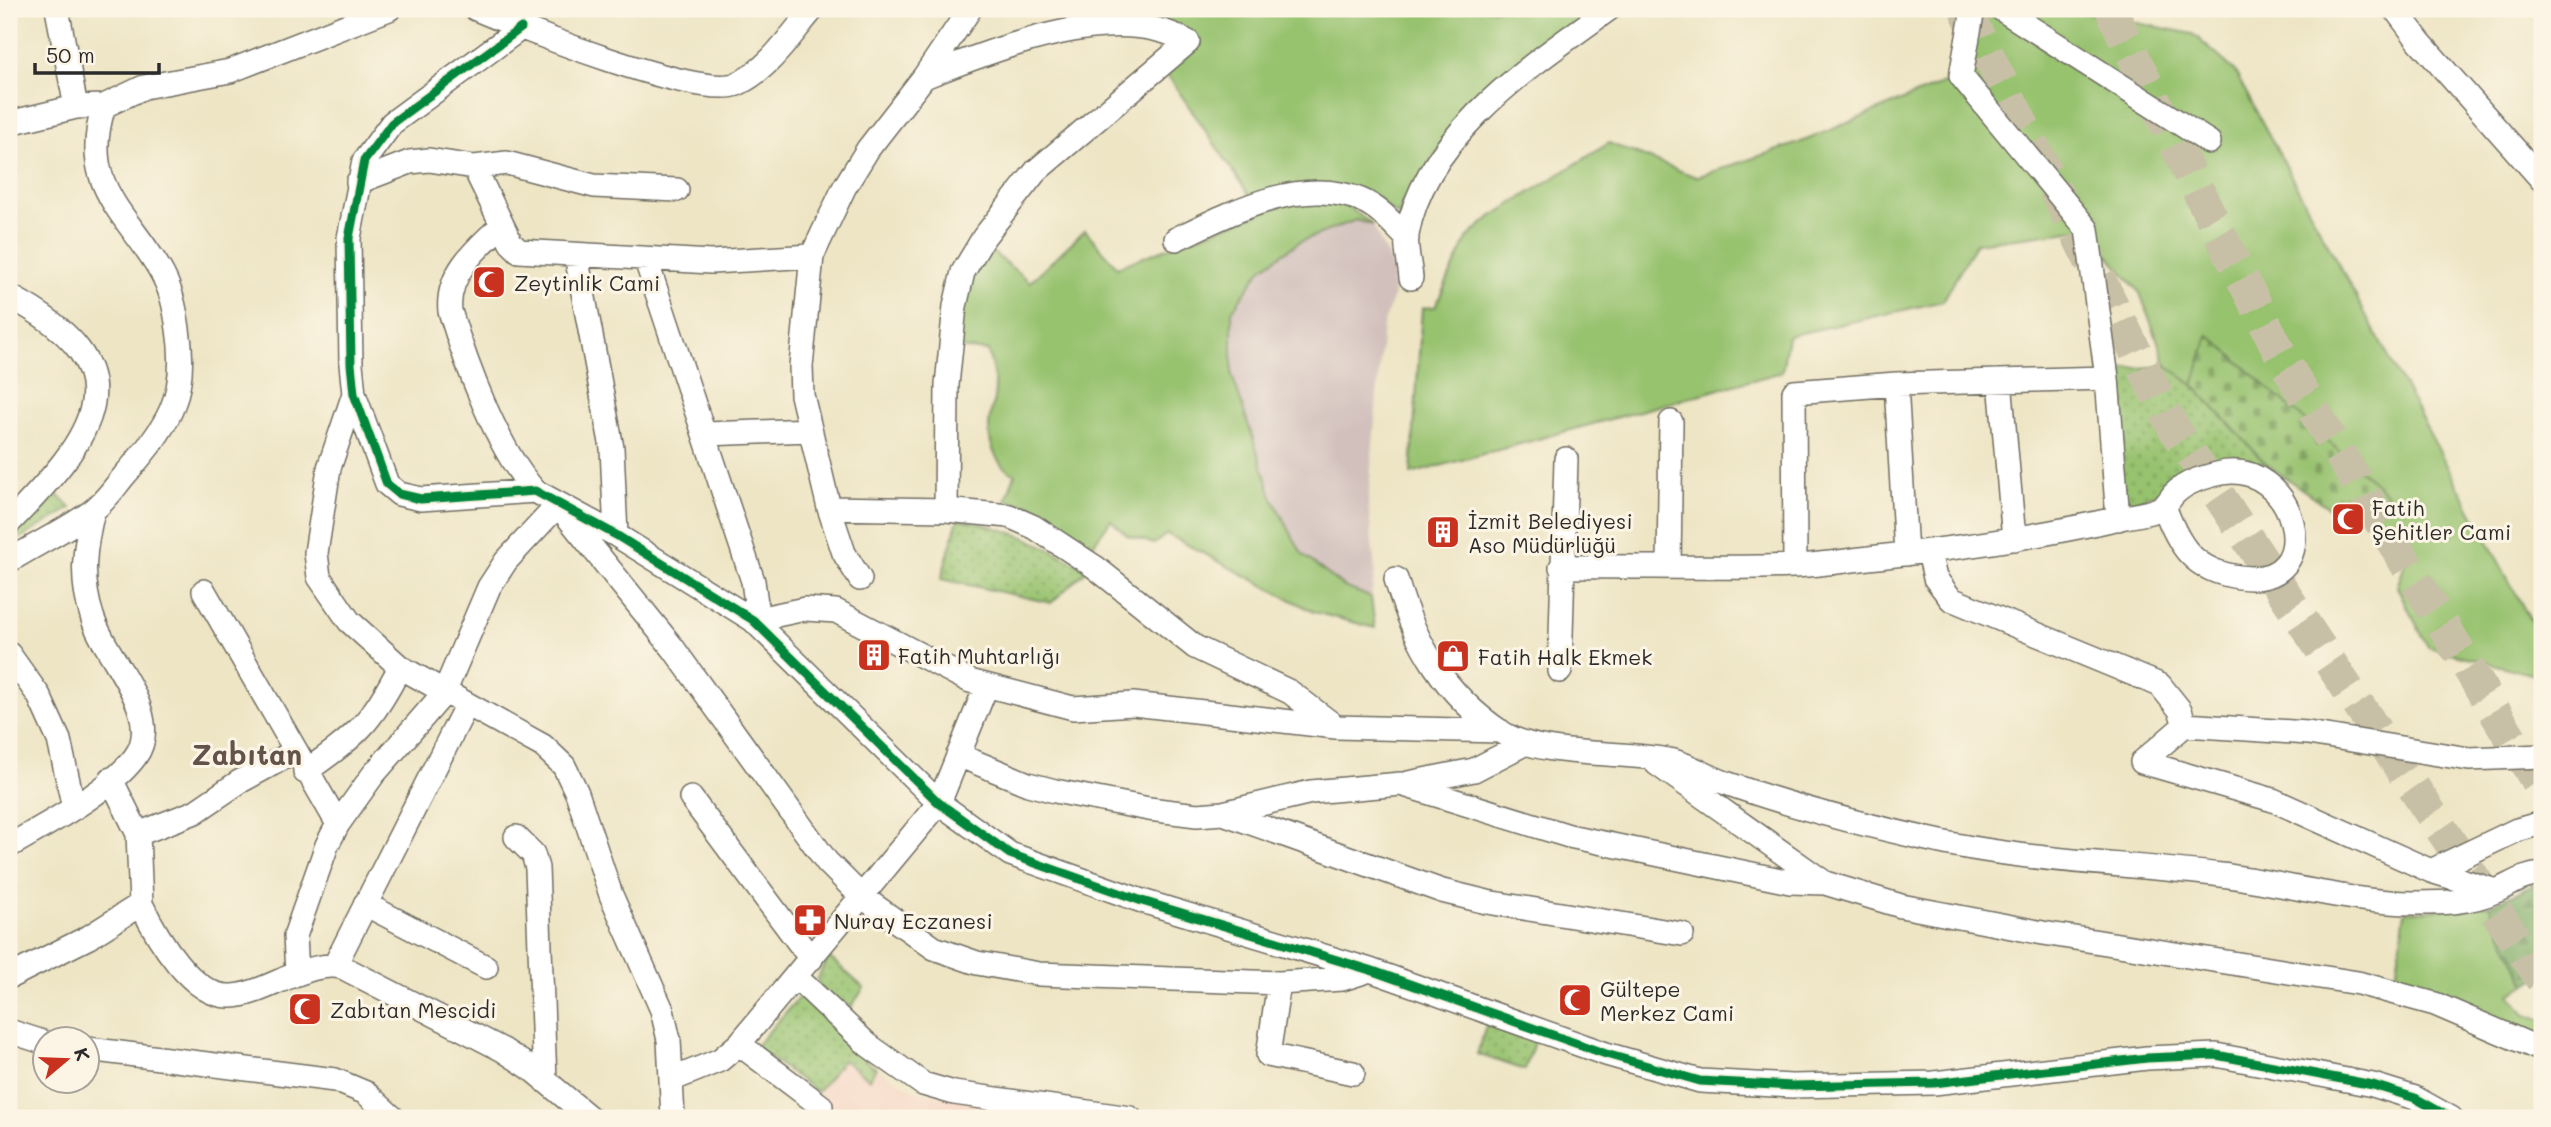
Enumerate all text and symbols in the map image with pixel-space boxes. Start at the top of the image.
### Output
scale bar [35,32,159,76]
text: 50 m [46,41,95,68]
mosque icon: Zeytinlik Cami [470,263,508,301]
place label: Zeytinlik Cami [514,269,660,296]
place label: Fatih Şehitler Cami [2372,494,2511,545]
mosque icon: Fatih Şehitler Cami [2329,500,2367,538]
place label: İzmit Belediyesi Aso Müdürlüğü [1468,507,1633,558]
building icon: İzmit Belediyesi Aso Müdürlüğü [1424,513,1462,551]
building icon: Fatih Muhtarlığı [855,636,893,674]
shop icon: Fatih Halk Ekmek [1434,637,1472,675]
place label: Fatih Muhtarlığı [898,642,1061,669]
place label: Fatih Halk Ekmek [1478,643,1652,670]
district label: Zabıtan [192,736,302,772]
pharmacy icon: Nuray Eczanesi [791,901,829,939]
place label: Nuray Eczanesi [834,907,993,934]
place label: Gültepe Merkez Cami [1600,975,1734,1026]
mosque icon: Gültepe Merkez Cami [1556,981,1594,1019]
mosque icon: Zabıtan Mescidi [286,990,324,1028]
place label: Zabıtan Mescidi [330,996,496,1023]
north arrow [32,1026,102,1096]
text: K [69,1044,96,1064]

